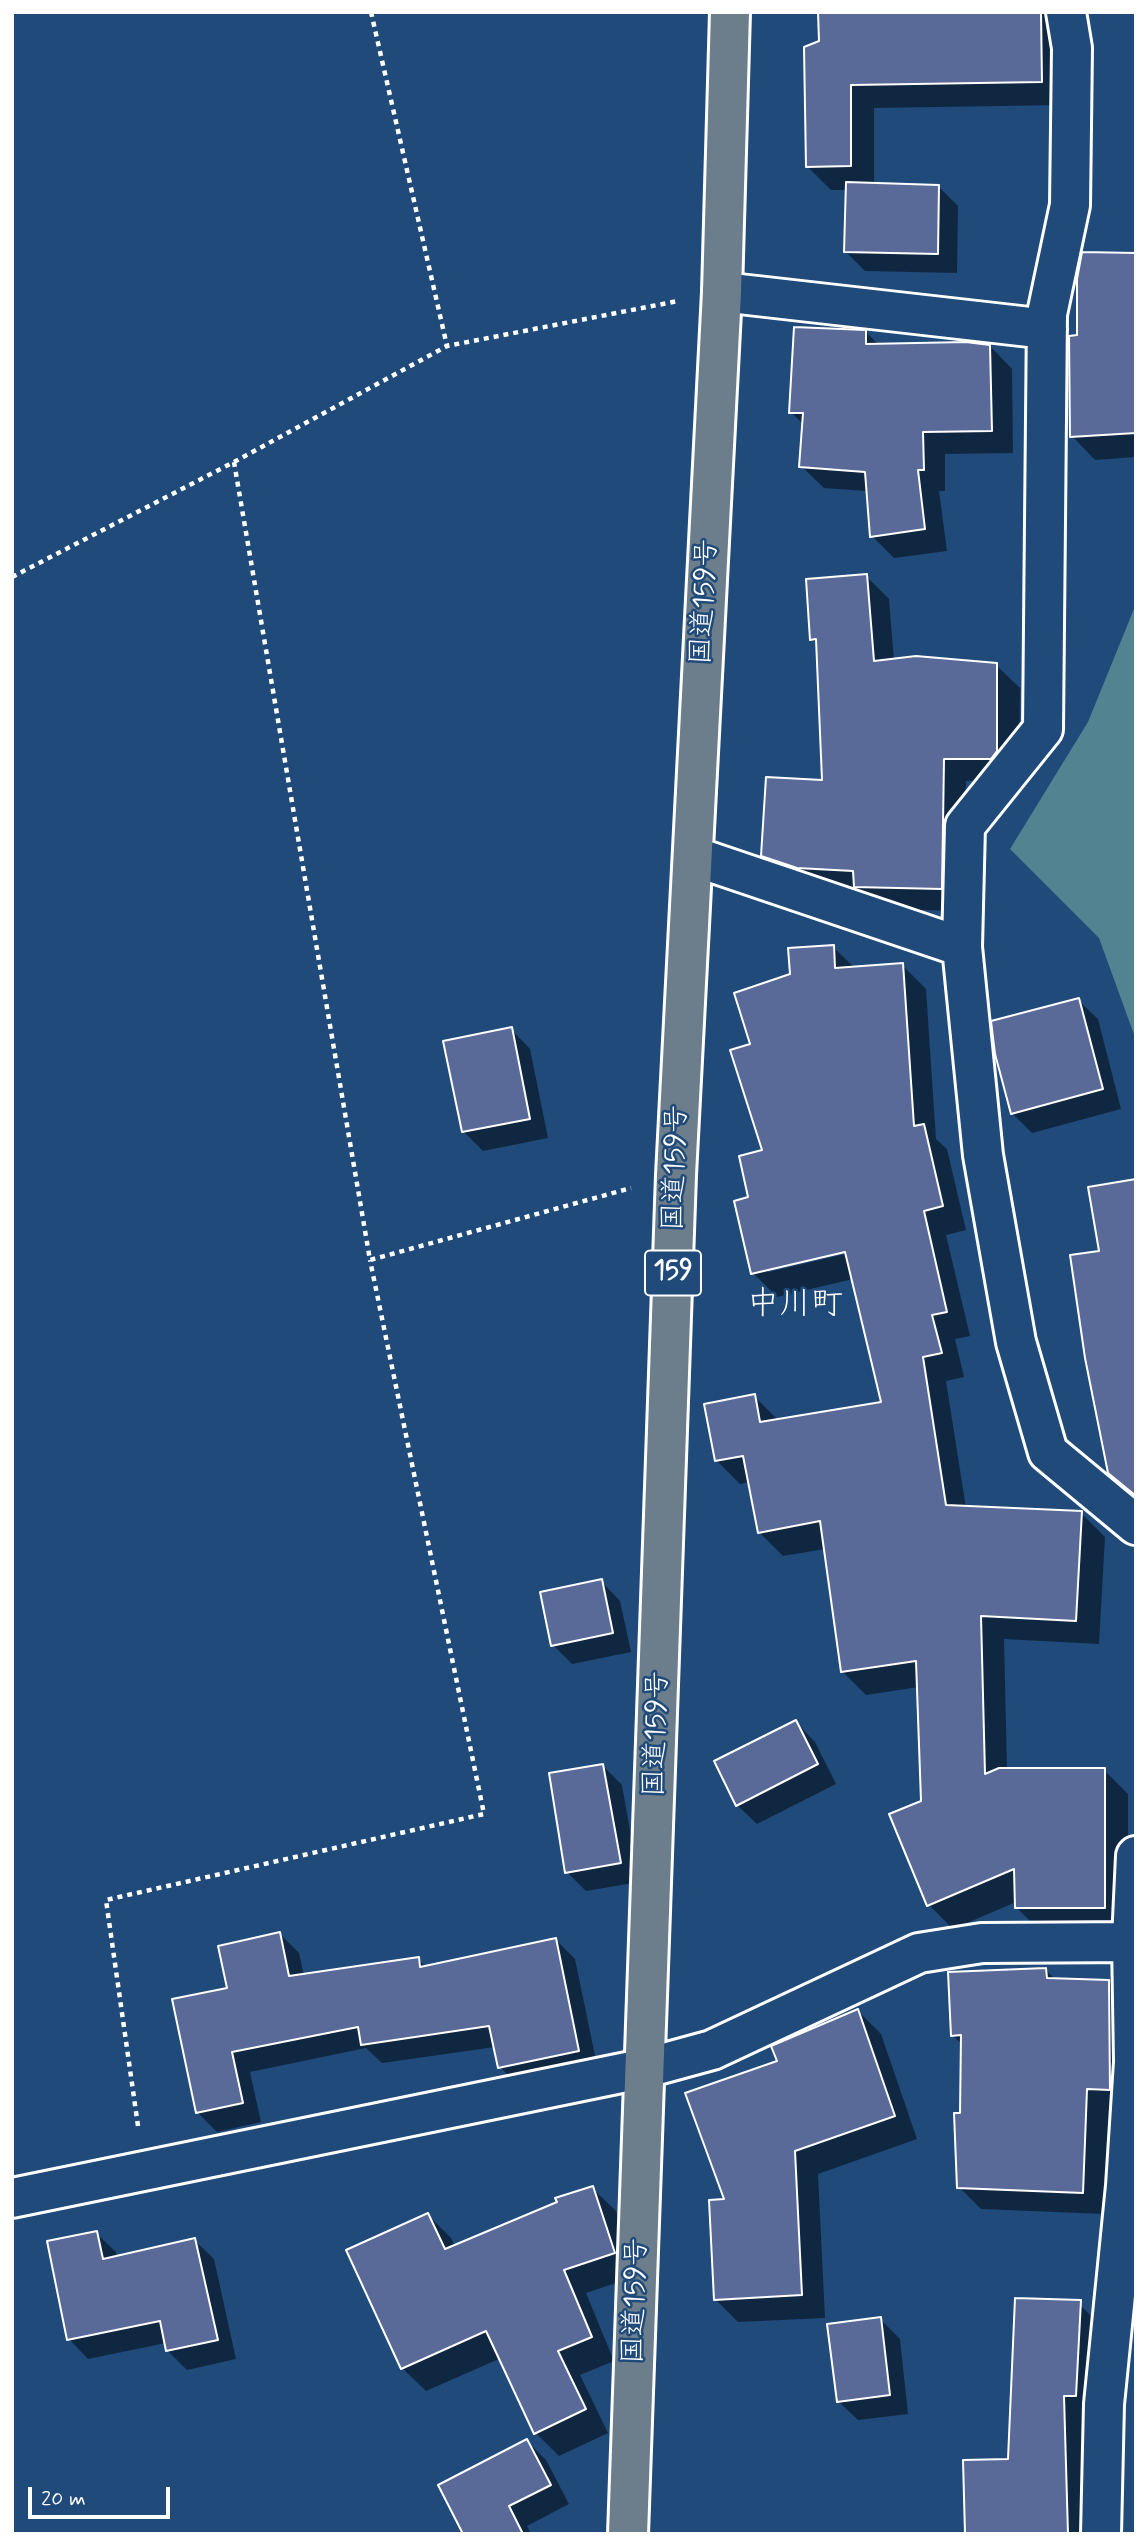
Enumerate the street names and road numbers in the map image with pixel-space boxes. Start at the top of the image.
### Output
street label: 国道159号 [686,538,726,666]
street label: 国道159号 [658,1104,696,1232]
road number: 159 [645,1250,701,1296]
street label: 国道159号 [639,1670,677,1798]
street label: 国道159号 [618,2237,656,2365]

